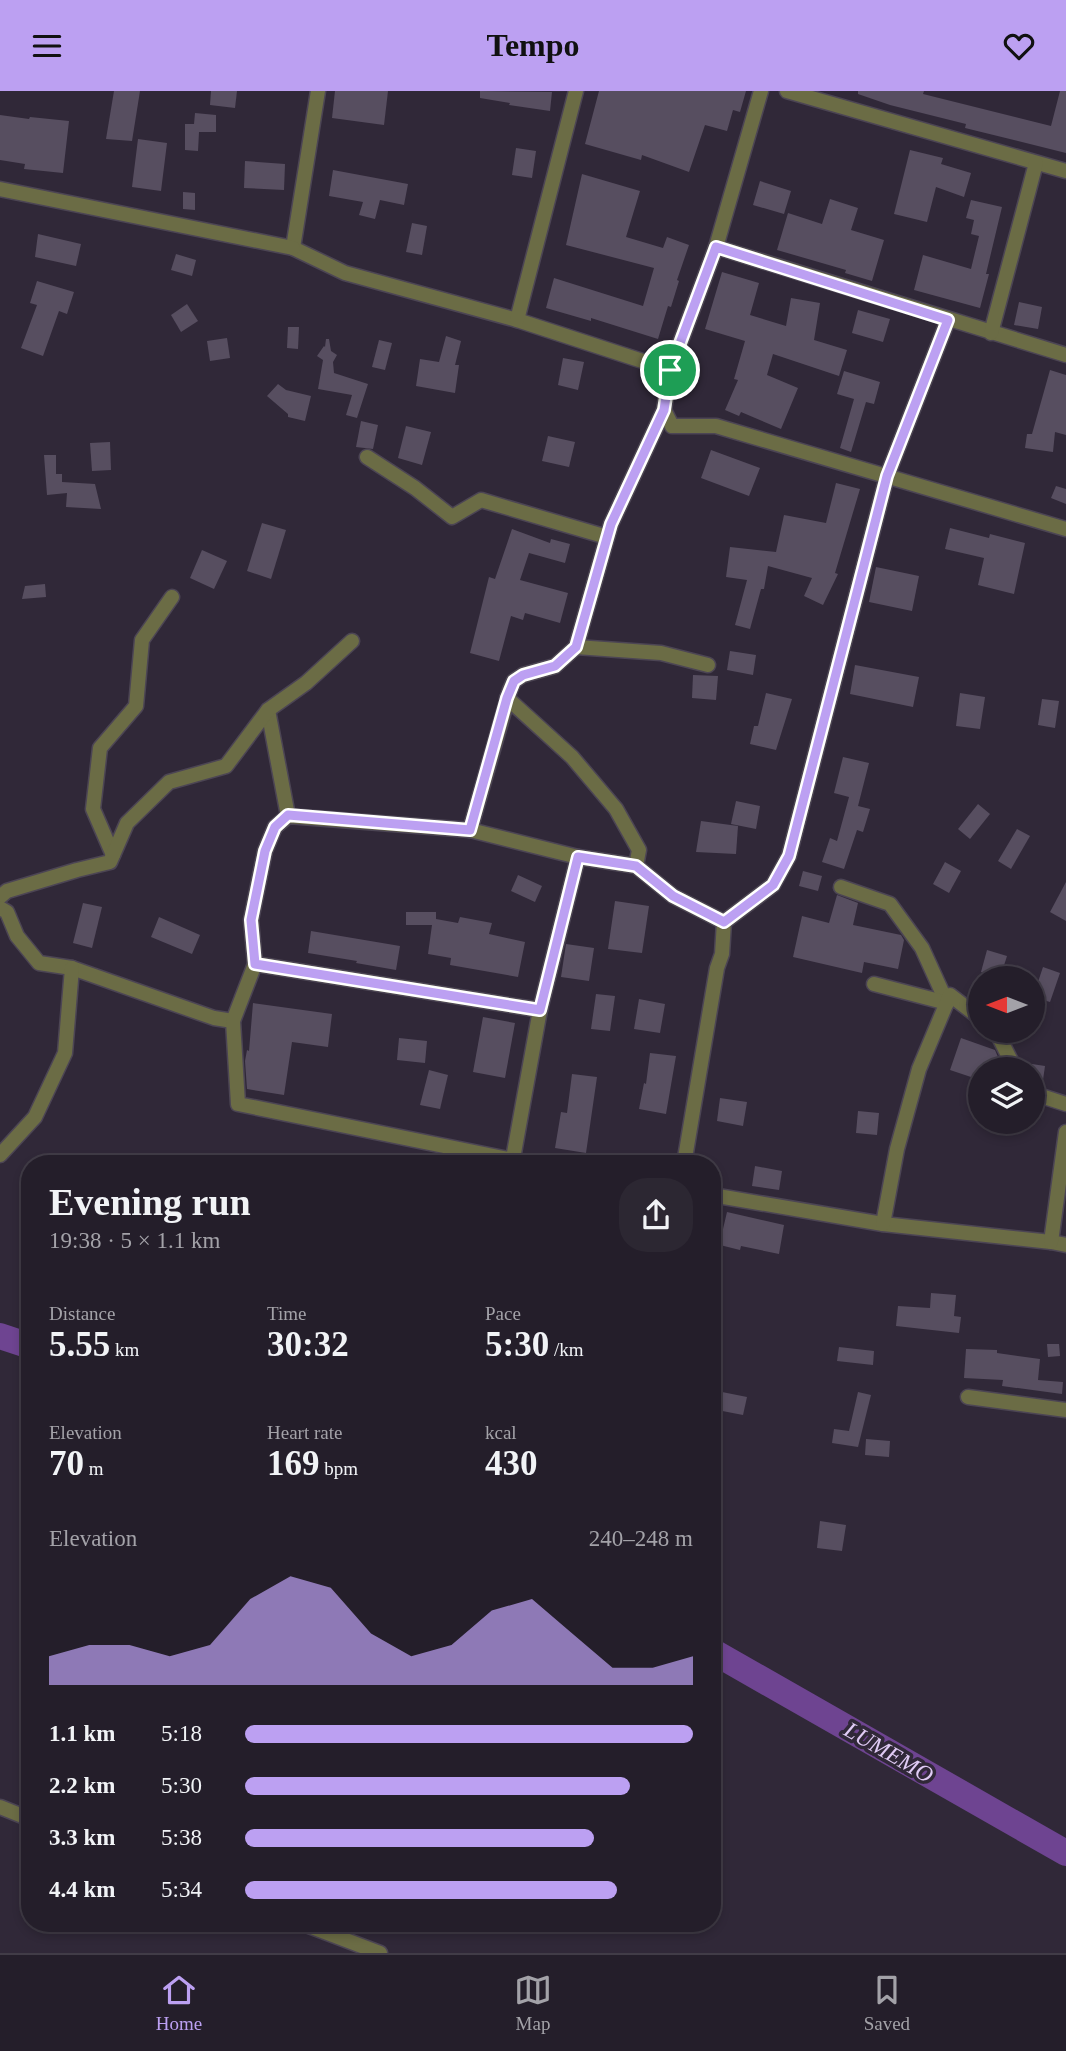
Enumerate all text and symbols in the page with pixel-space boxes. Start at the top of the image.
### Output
icon: menu [28,27,66,65]
text: Tempo [486,27,580,63]
icon: heart [1000,27,1038,65]
pin [640,340,700,400]
icon: arrive [651,351,689,389]
north arrow [968,966,1045,1043]
map controls [968,966,1045,1134]
button: layers [968,1057,1045,1134]
button: share [619,1178,693,1252]
text: Evening run [49,1181,251,1223]
text: 19:38 · 5 × 1.1 km [49,1228,220,1253]
text: Distance [49,1303,115,1324]
text: Time [267,1303,306,1324]
text: Pace [485,1303,521,1324]
text: 5.55 [49,1325,110,1364]
text: 30:32 [267,1325,349,1364]
text: 5:30 [485,1325,549,1364]
text: km [110,1339,139,1360]
text: /km [549,1339,583,1360]
text: Elevation [49,1422,122,1443]
text: Heart rate [267,1422,342,1443]
text: kcal [485,1422,517,1443]
text: 70 [49,1444,84,1483]
text: 169 [267,1444,320,1483]
text: 430 [485,1444,538,1483]
text: m [84,1458,104,1479]
text: bpm [320,1458,358,1479]
text: Elevation [49,1526,137,1551]
text: 240–248 m [589,1526,693,1551]
water label: LUMEMO [839,1717,938,1788]
text: 1.1 km [49,1721,115,1746]
text: 5:18 [161,1721,202,1746]
text: 2.2 km [49,1773,115,1798]
text: 5:30 [161,1773,202,1798]
text: 3.3 km [49,1825,115,1850]
text: 5:38 [161,1825,202,1850]
text: 4.4 km [49,1877,115,1902]
text: 5:34 [161,1877,202,1902]
tab: Home [156,1971,202,2035]
tab: Map [514,1971,552,2035]
tab: Saved [864,1971,910,2035]

